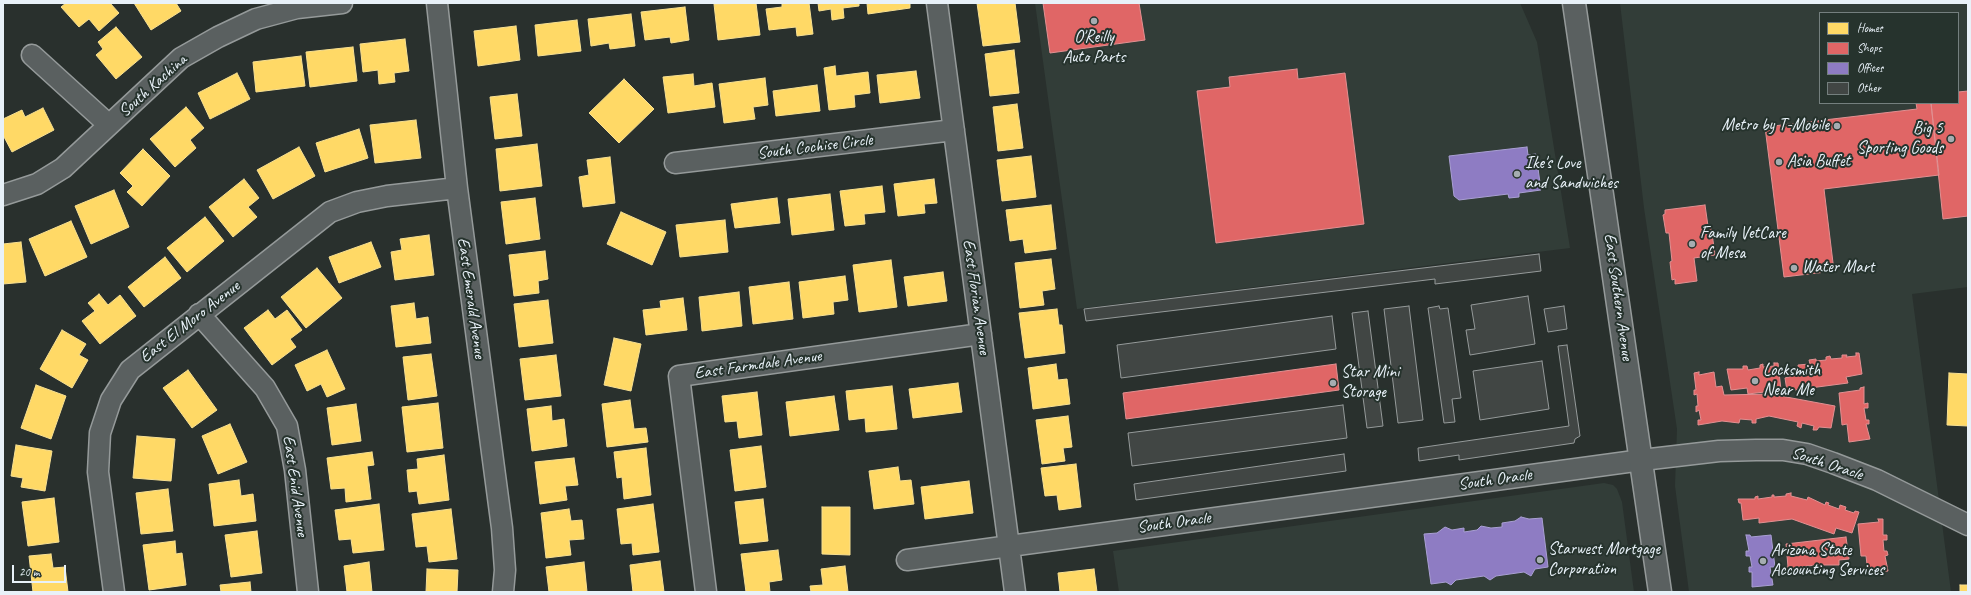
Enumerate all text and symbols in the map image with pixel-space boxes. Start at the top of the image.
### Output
legend [1819,12,1959,104]
marker: O'Reilly Auto Parts [1089,16,1099,26]
text: Homes [1857,20,1883,36]
place label: O'Reilly Auto Parts [1063,28,1125,68]
text: Shops [1857,40,1882,56]
street label: South Kachina [115,50,191,122]
text: Offices [1857,60,1883,76]
text: Other [1857,80,1881,96]
place label: Metro by T-Mobile [1722,116,1829,136]
place label: Big 5 Sporting Goods [1857,119,1943,159]
marker: Metro by T-Mobile [1832,121,1842,131]
street label: South Cochise Circle [756,130,874,164]
marker: Big 5 Sporting Goods [1946,134,1956,144]
place label: Asia Buffet [1787,152,1850,172]
place label: Ike's Love and Sandwiches [1525,154,1618,194]
marker: Asia Buffet [1774,157,1784,167]
marker: Ike's Love and Sandwiches [1512,169,1522,179]
place label: Family VetCare of Mesa [1700,224,1786,264]
street label: East Southern Avenue [1599,232,1637,362]
street label: East Emerald Avenue [452,236,490,360]
street label: East Florian Avenue [958,238,994,356]
marker: Family VetCare of Mesa [1687,239,1697,249]
place label: Water Mart [1802,258,1874,278]
marker: Water Mart [1789,263,1799,273]
street label: East El Moro Avenue [136,277,244,367]
street label: East Farmdale Avenue [693,346,823,384]
place label: Locksmith Near Me [1763,361,1820,401]
place label: Star Mini Storage [1341,363,1399,403]
marker: Locksmith Near Me [1750,376,1760,386]
marker: Star Mini Storage [1328,378,1338,388]
street label: East Enid Avenue [278,434,312,538]
street label: South Oracle [1789,443,1865,485]
street label: South Oracle [1457,465,1533,495]
street label: South Oracle [1136,508,1212,538]
place label: Starwest Mortgage Corporation [1548,540,1660,580]
place label: Arizona State Accounting Services [1771,541,1884,581]
marker: Starwest Mortgage Corporation [1535,555,1545,565]
marker: Arizona State Accounting Services [1758,556,1768,566]
scale bar [14,557,68,583]
text: 20 m [19,564,39,580]

